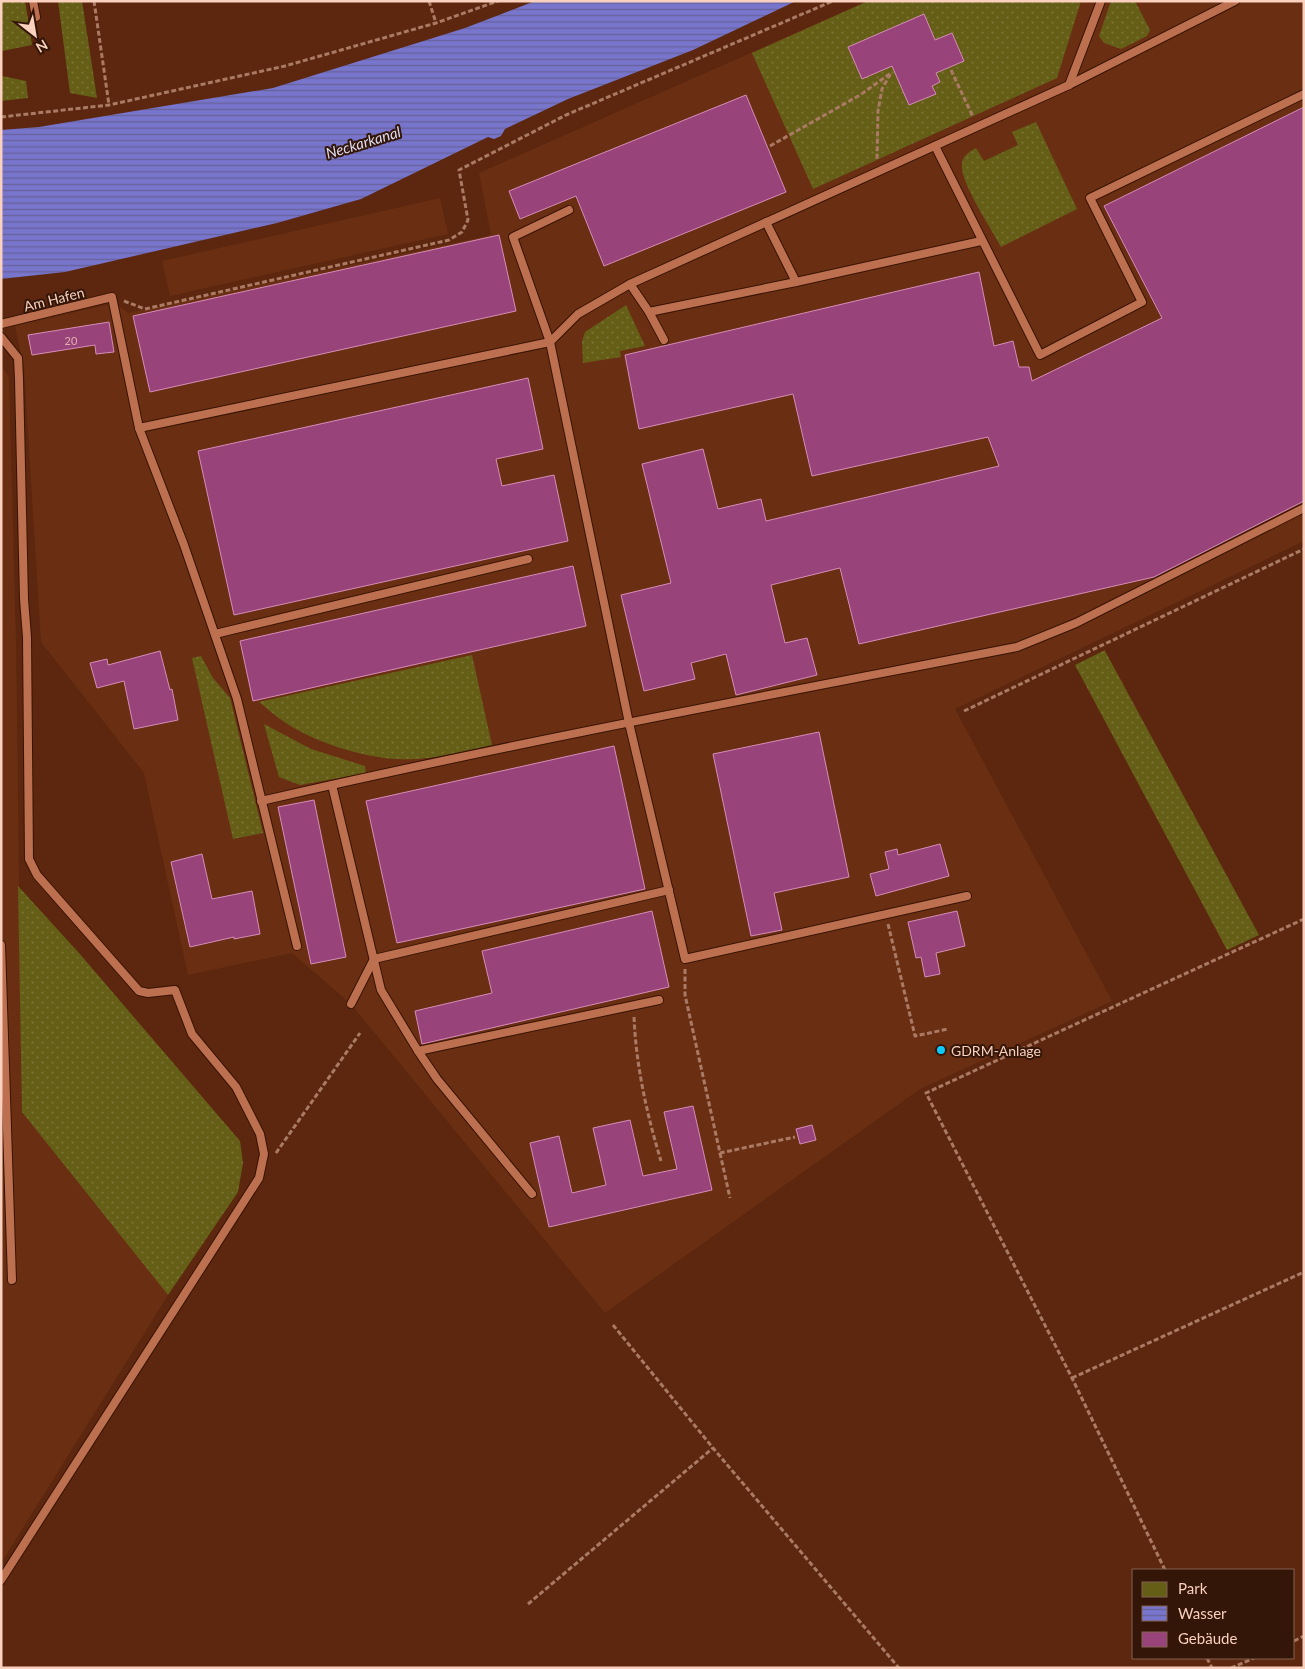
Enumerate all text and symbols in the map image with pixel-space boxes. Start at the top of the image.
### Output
north arrow [10,10,60,60]
text: N [33,37,51,57]
water label: Neckarkanal [323,122,403,162]
street label: Am Hafen [22,283,86,315]
house number: 20 [65,334,78,347]
place label: GDRM-Anlage [951,1042,1041,1059]
marker: GDRM-Anlage [935,1044,947,1056]
legend [1132,1569,1295,1659]
text: Park [1178,1579,1208,1597]
text: Wasser [1178,1604,1227,1622]
text: Gebäude [1178,1629,1237,1647]

